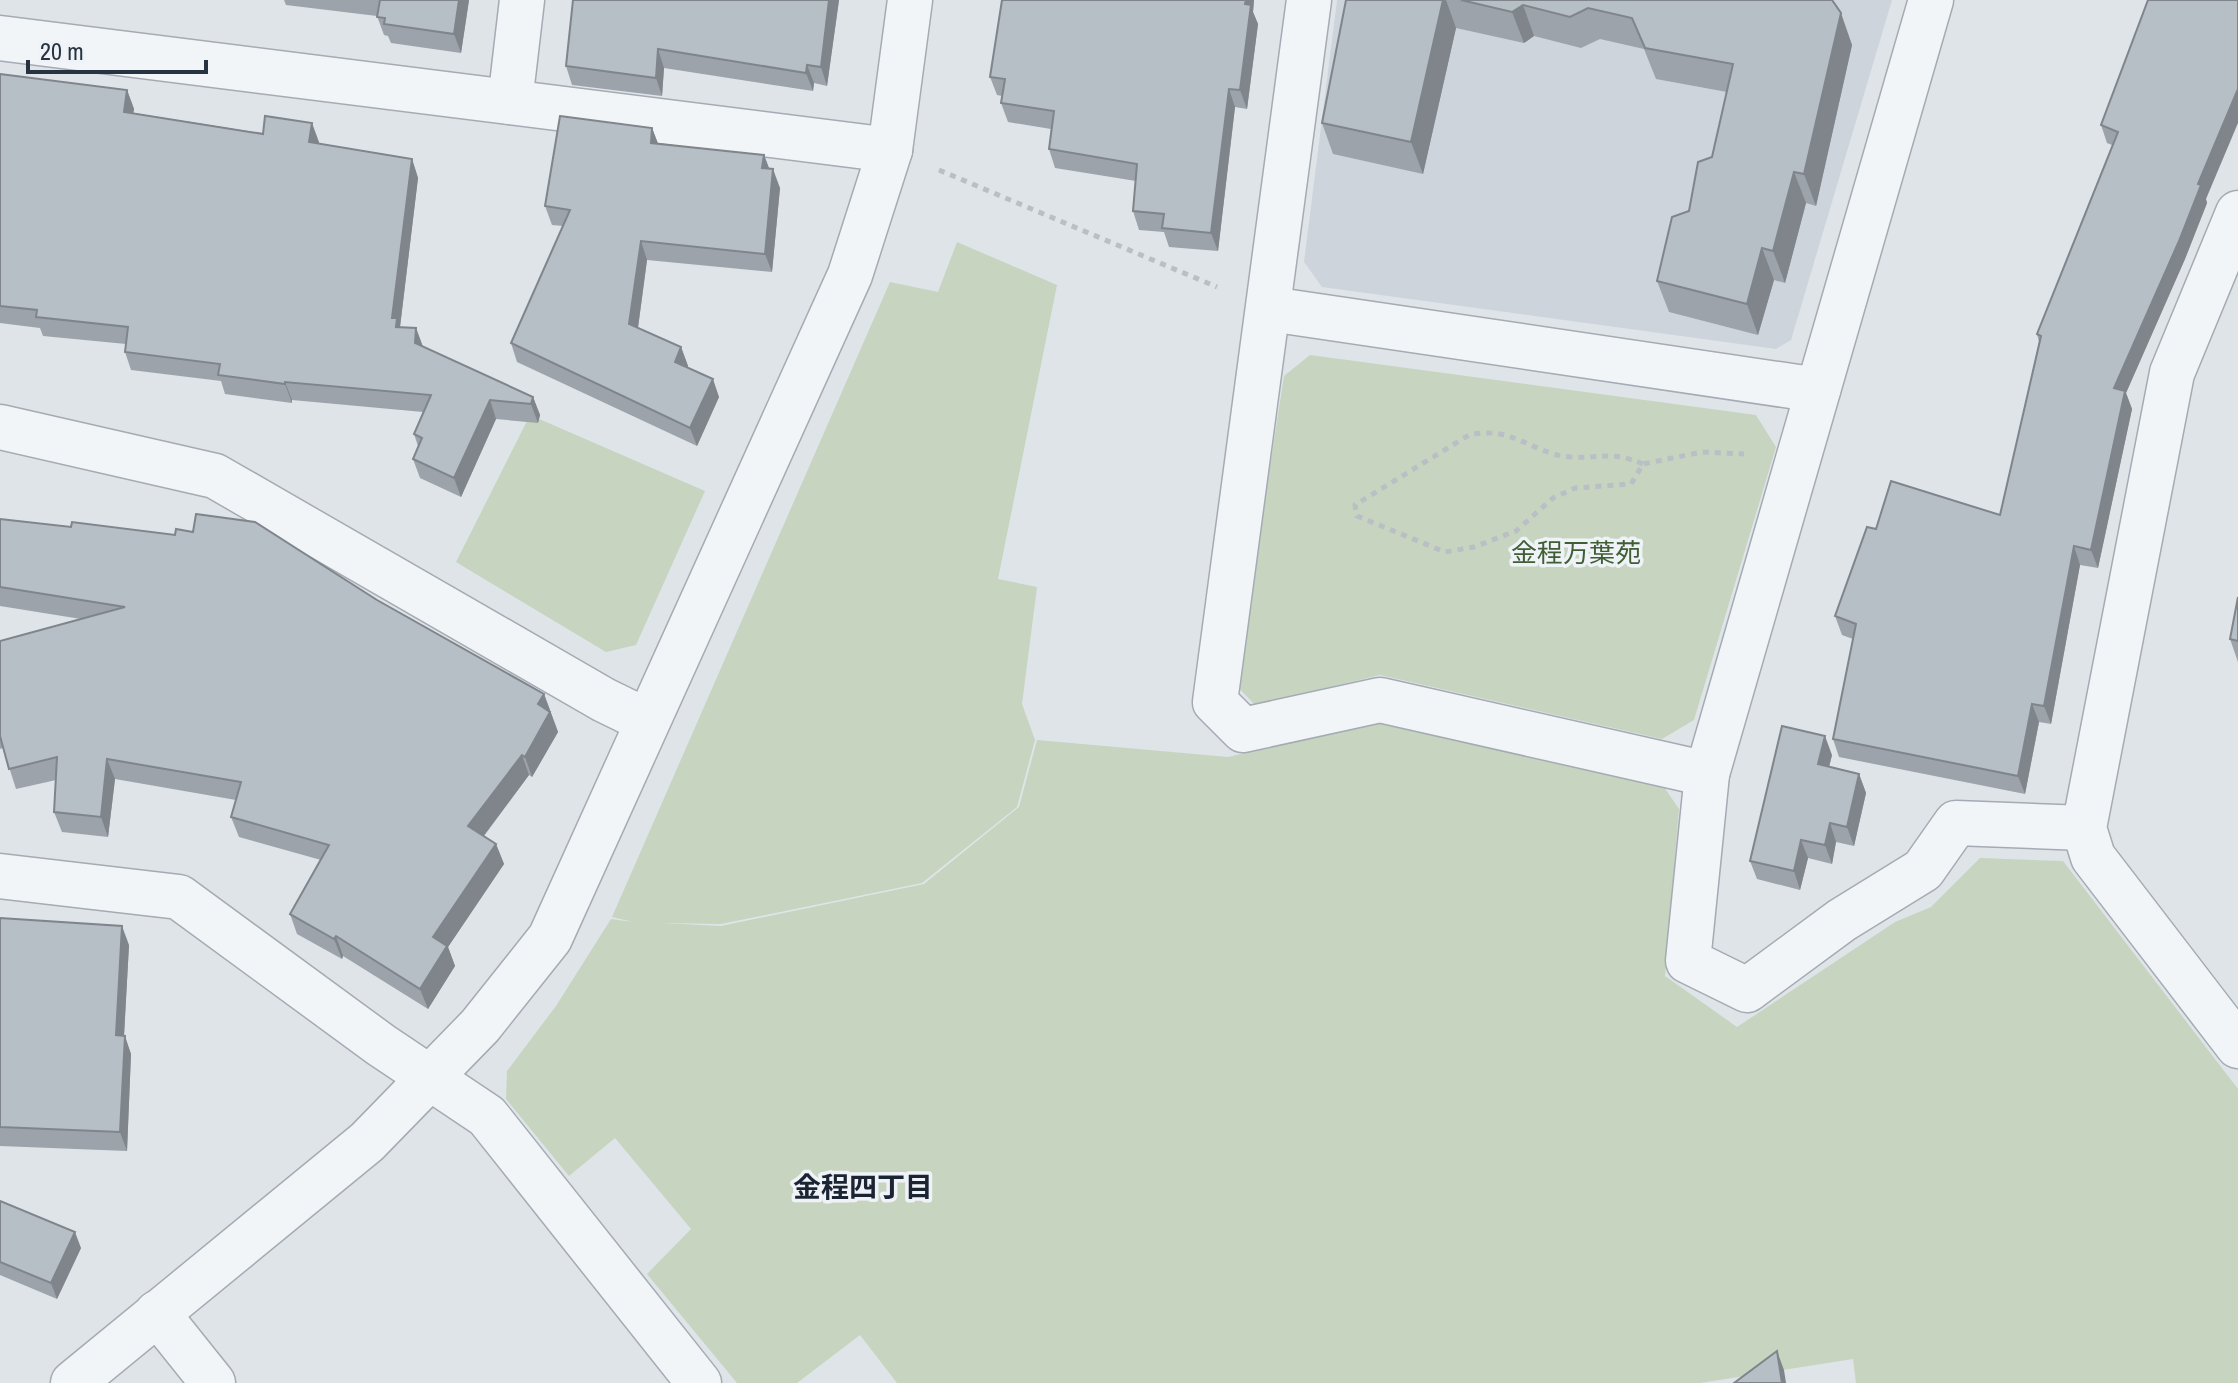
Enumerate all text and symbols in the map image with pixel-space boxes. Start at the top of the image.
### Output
scale bar [28,24,206,74]
text: 20 m [40,35,84,67]
park label: 金程万葉苑 [1511,535,1641,570]
district label: 金程四丁目 [793,1168,933,1206]

